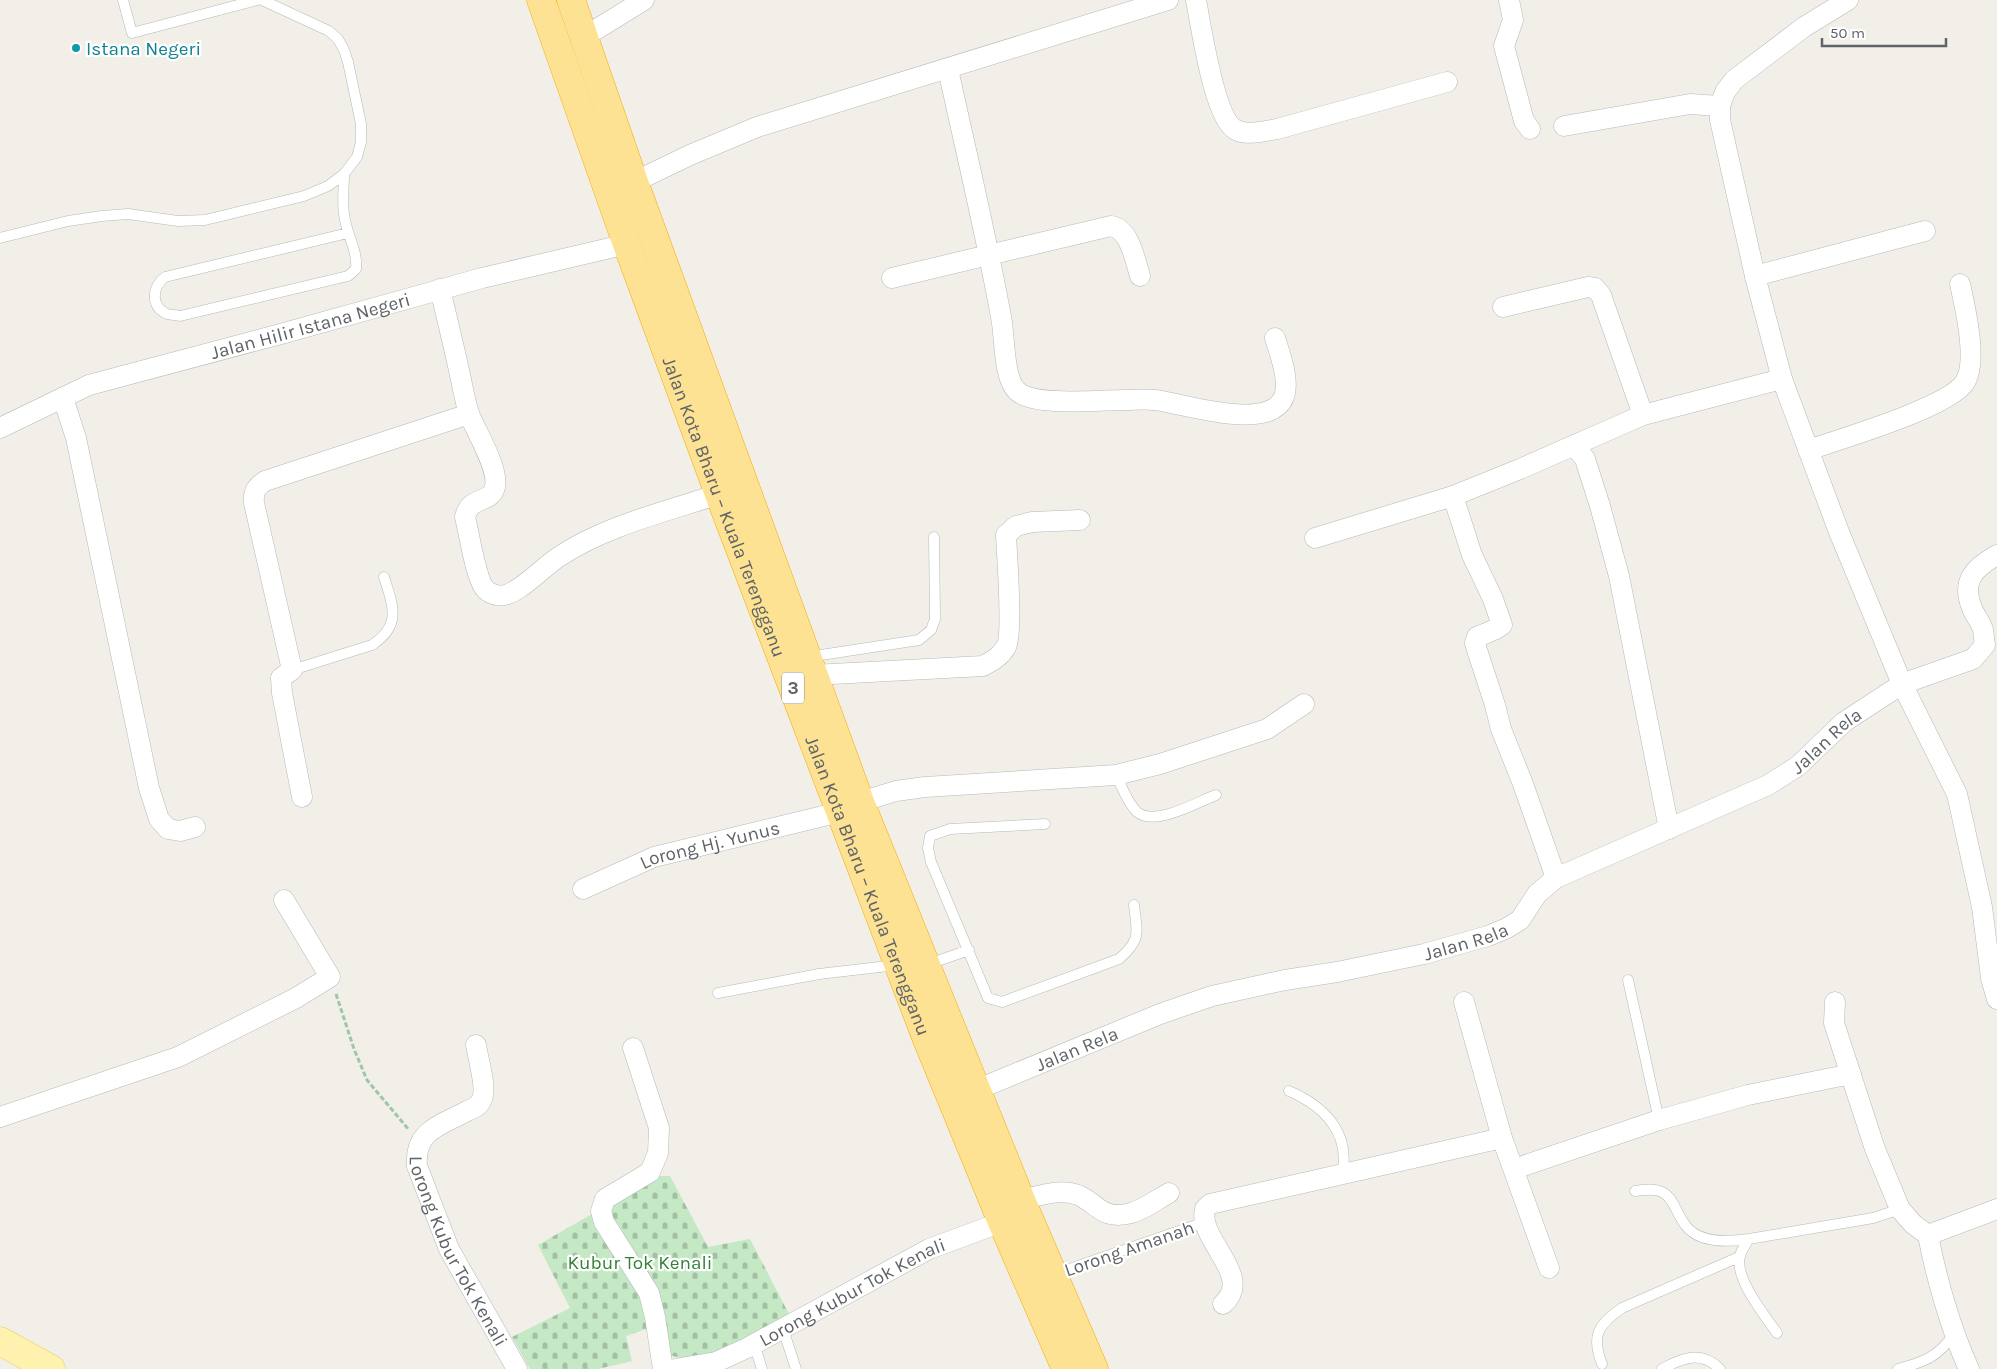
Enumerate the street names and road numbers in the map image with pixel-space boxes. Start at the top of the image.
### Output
street label: Jalan Hilir Istana Negeri [208,289,413,364]
street label: Jalan Kota Bharu – Kuala Terengganu [657,354,790,660]
road number: 3 [782,672,804,704]
street label: Jalan Rela [1788,704,1866,779]
street label: Jalan Kota Bharu – Kuala Terengganu [800,733,934,1039]
street label: Lorong Hj. Yunus [637,817,782,874]
street label: Jalan Rela [1421,919,1512,966]
street label: Jalan Rela [1033,1023,1122,1076]
street label: Lorong Kubur Tok Kenali [405,1156,512,1350]
street label: Lorong Amanah [1062,1216,1197,1281]
street label: Lorong Kubur Tok Kenali [756,1234,949,1351]

